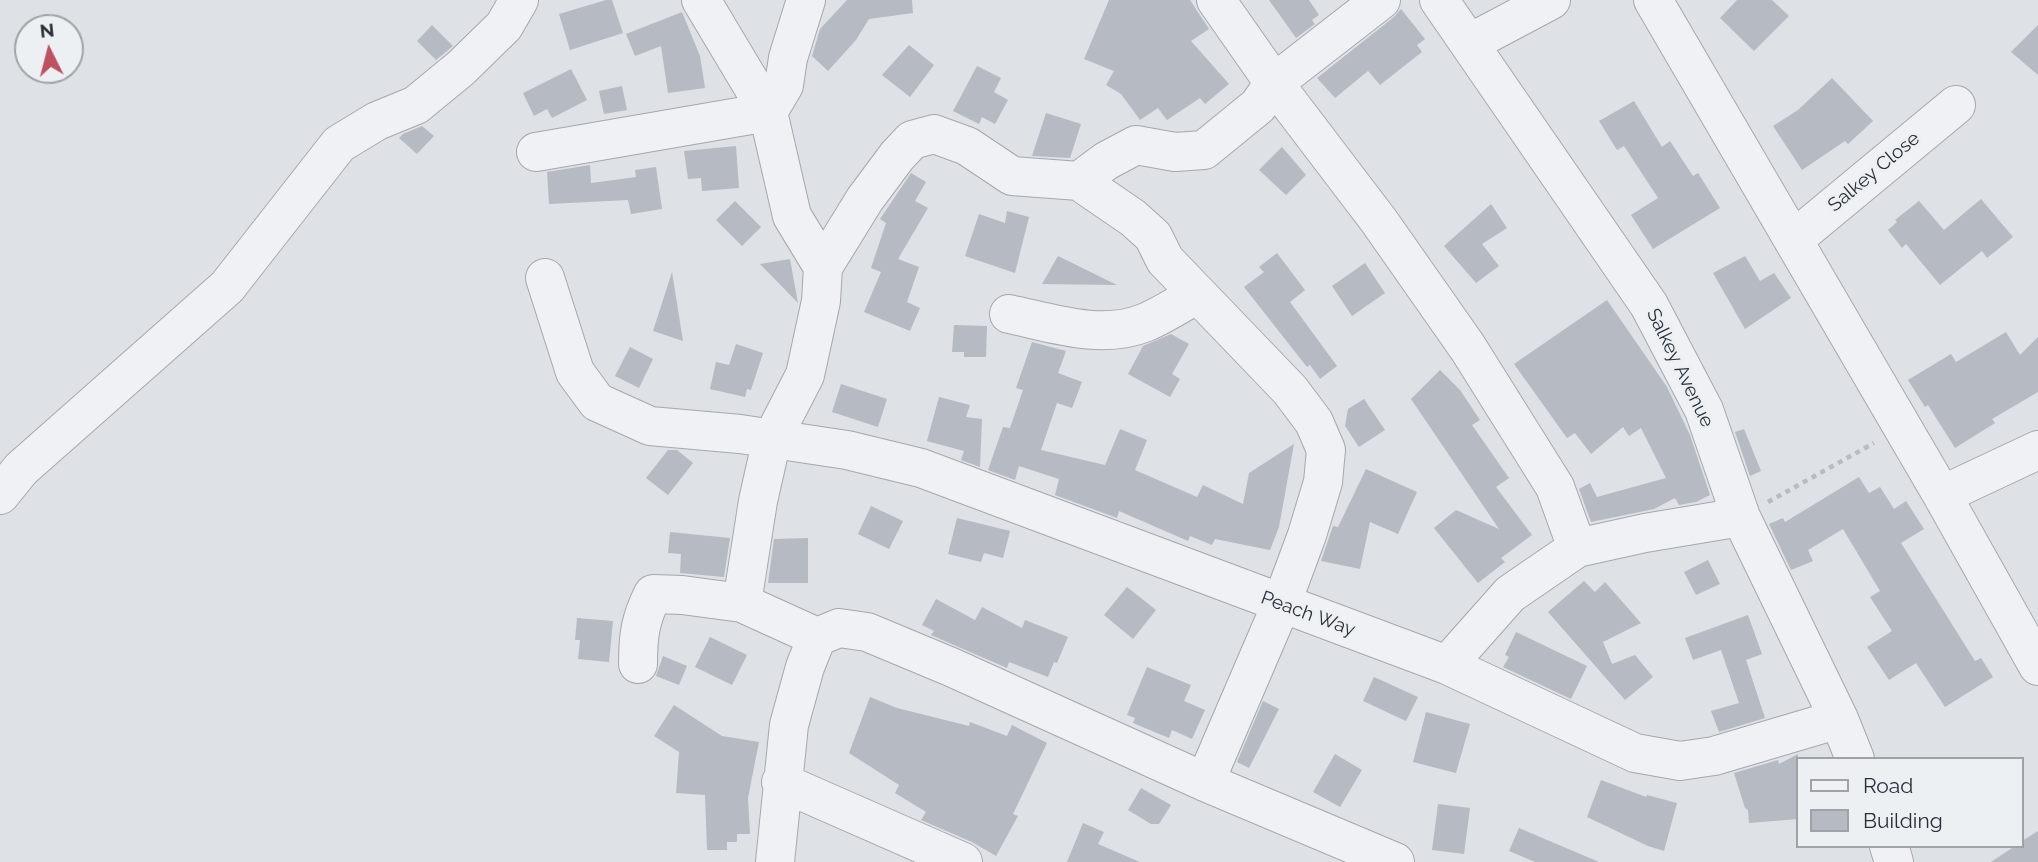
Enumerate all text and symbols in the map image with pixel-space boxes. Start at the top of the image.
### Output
north arrow [14,14,84,84]
text: N [39,18,55,42]
street label: Salkey Close [1824,127,1924,217]
street label: Salkey Avenue [1641,305,1719,431]
street label: Peach Way [1258,586,1358,642]
legend [1797,757,2024,848]
text: Road [1863,773,1913,798]
text: Building [1863,808,1943,833]

